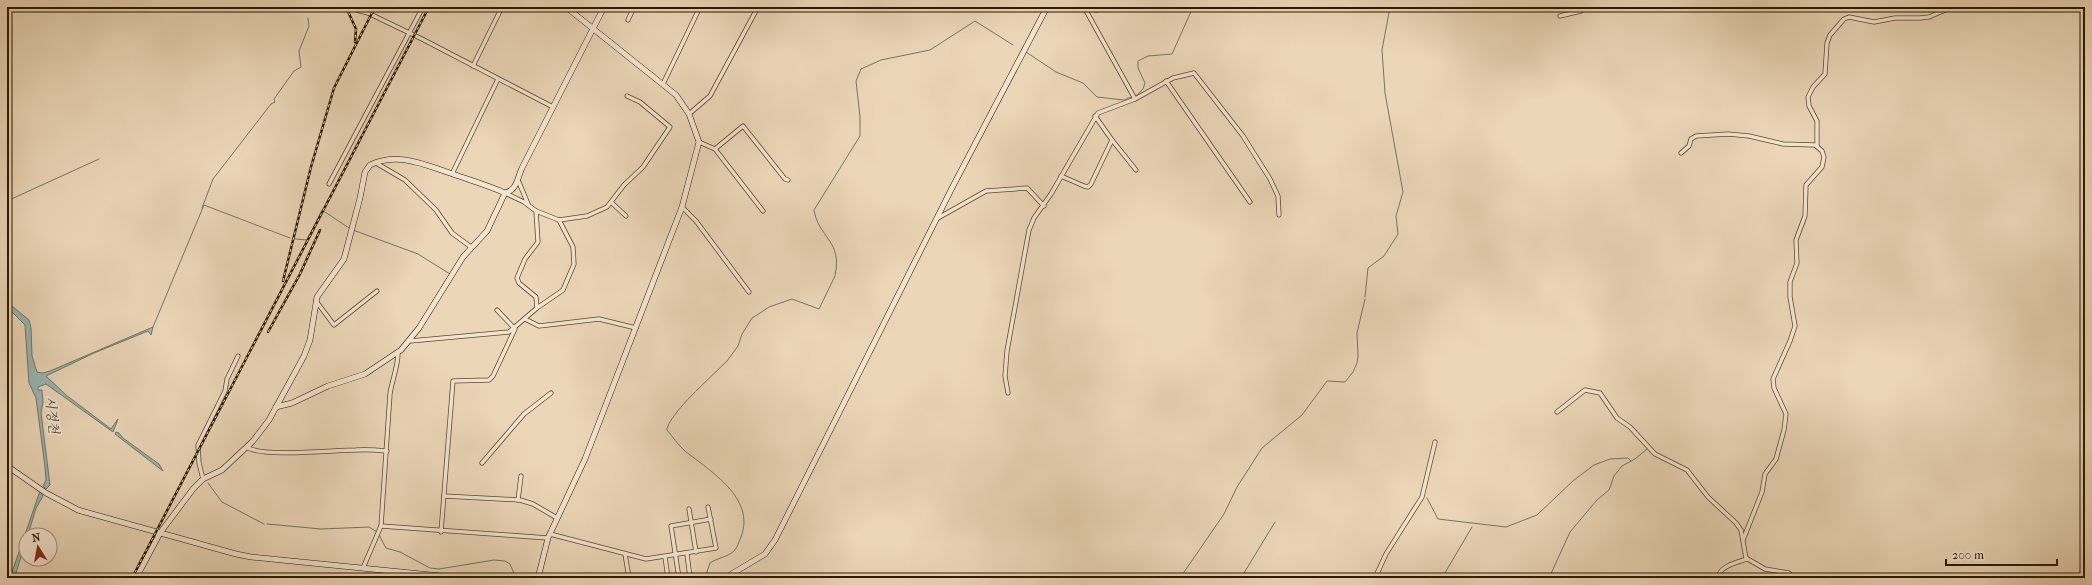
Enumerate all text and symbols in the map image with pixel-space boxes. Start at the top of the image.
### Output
water label: 시정천 [42,395,62,436]
north arrow [18,527,58,567]
text: N [31,530,42,545]
scale bar [1946,541,2057,567]
text: 200 m [1952,548,1984,562]

